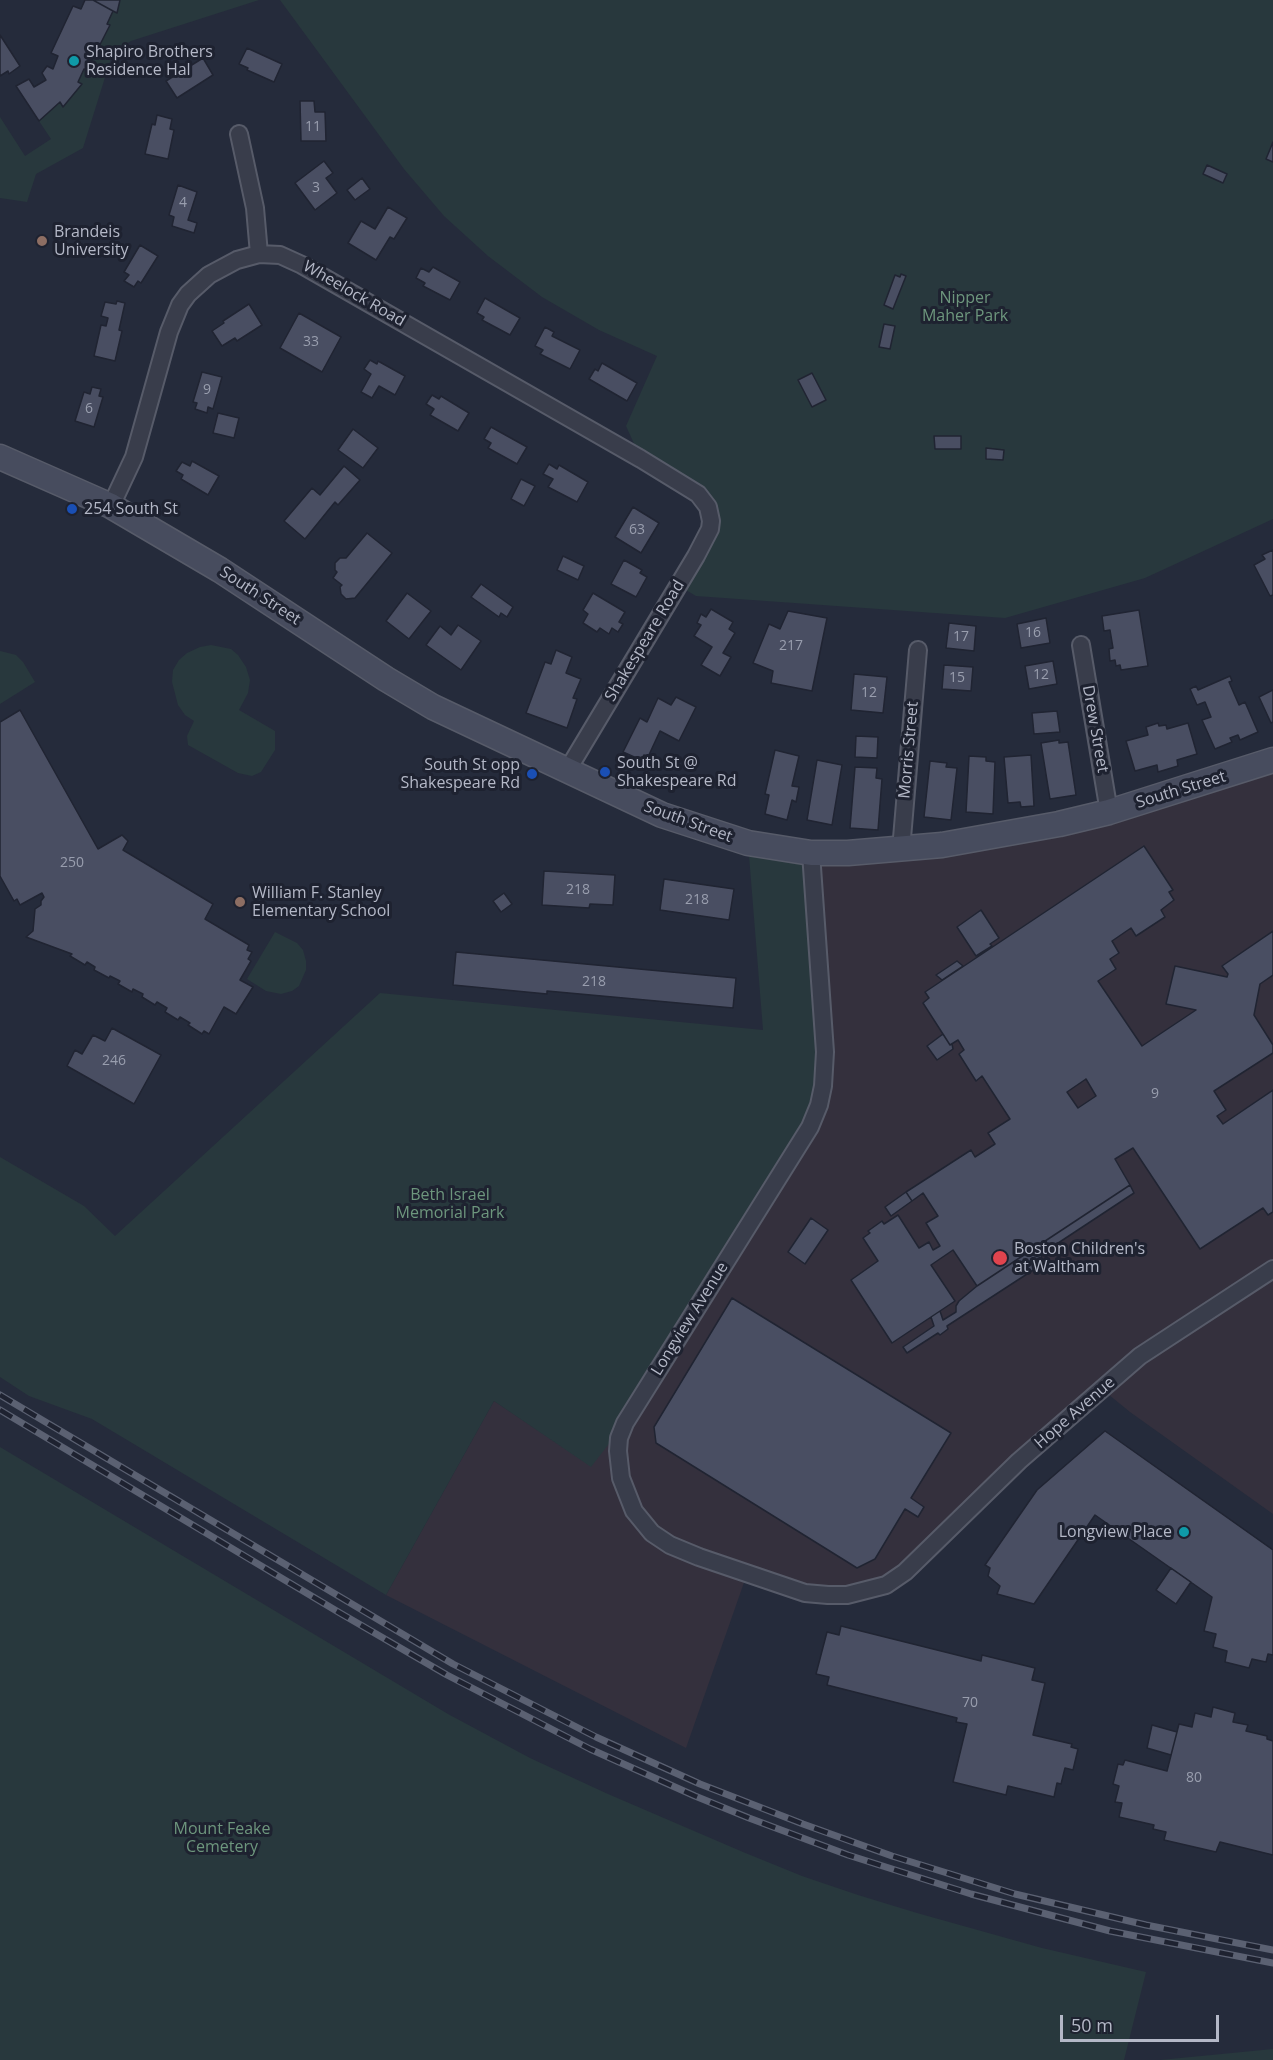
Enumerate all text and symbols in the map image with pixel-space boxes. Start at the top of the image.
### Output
place label: Shapiro Brothers Residence Hal [86,42,213,80]
marker: Shapiro Brothers Residence Hal [67,54,81,68]
house number: 11 [305,119,321,135]
house number: 3 [312,180,320,196]
house number: 4 [179,195,187,211]
place label: Brandeis University [54,222,128,260]
marker: Brandeis University [35,234,49,248]
street label: Wheelock Road [300,257,408,331]
park label: Nipper Maher Park [922,288,1008,326]
house number: 33 [303,334,319,350]
house number: 9 [203,382,211,398]
house number: 6 [85,401,93,417]
place label: 254 South St [84,499,178,519]
marker: 254 South St [65,502,79,516]
house number: 63 [629,522,645,538]
street label: South Street [216,563,304,629]
street label: Shakespeare Road [601,577,689,705]
house number: 16 [1025,625,1041,641]
house number: 17 [953,629,969,645]
house number: 217 [779,638,803,654]
house number: 12 [1033,667,1049,683]
house number: 15 [949,670,965,686]
street label: Drew Street [1078,684,1112,774]
house number: 12 [861,685,877,701]
street label: Morris Street [895,701,923,799]
place label: South St @ Shakespeare Rd [617,753,736,791]
place label: South St opp Shakespeare Rd [400,755,520,793]
marker: South St @ Shakespeare Rd [598,765,612,779]
marker: South St opp Shakespeare Rd [525,767,539,781]
street label: South Street [1134,767,1228,813]
street label: South Street [641,797,735,847]
house number: 250 [60,855,84,871]
house number: 218 [566,882,590,898]
place label: William F. Stanley Elementary School [252,883,390,921]
house number: 218 [685,892,709,908]
marker: William F. Stanley Elementary School [233,895,247,909]
house number: 218 [582,974,606,990]
house number: 246 [102,1053,126,1069]
house number: 9 [1151,1086,1159,1102]
park label: Beth Israel Memorial Park [396,1185,504,1223]
place label: Boston Children's at Waltham [1014,1239,1145,1277]
marker: Boston Children's at Waltham [991,1249,1009,1267]
street label: Longview Avenue [647,1259,733,1379]
street label: Hope Avenue [1031,1373,1119,1453]
place label: Longview Place [1059,1522,1172,1542]
marker: Longview Place [1177,1525,1191,1539]
house number: 70 [962,1695,978,1711]
house number: 80 [1186,1770,1202,1786]
park label: Mount Feake Cemetery [173,1819,271,1857]
scale bar [1063,2003,1222,2041]
text: 50 m [1071,2013,1113,2037]

